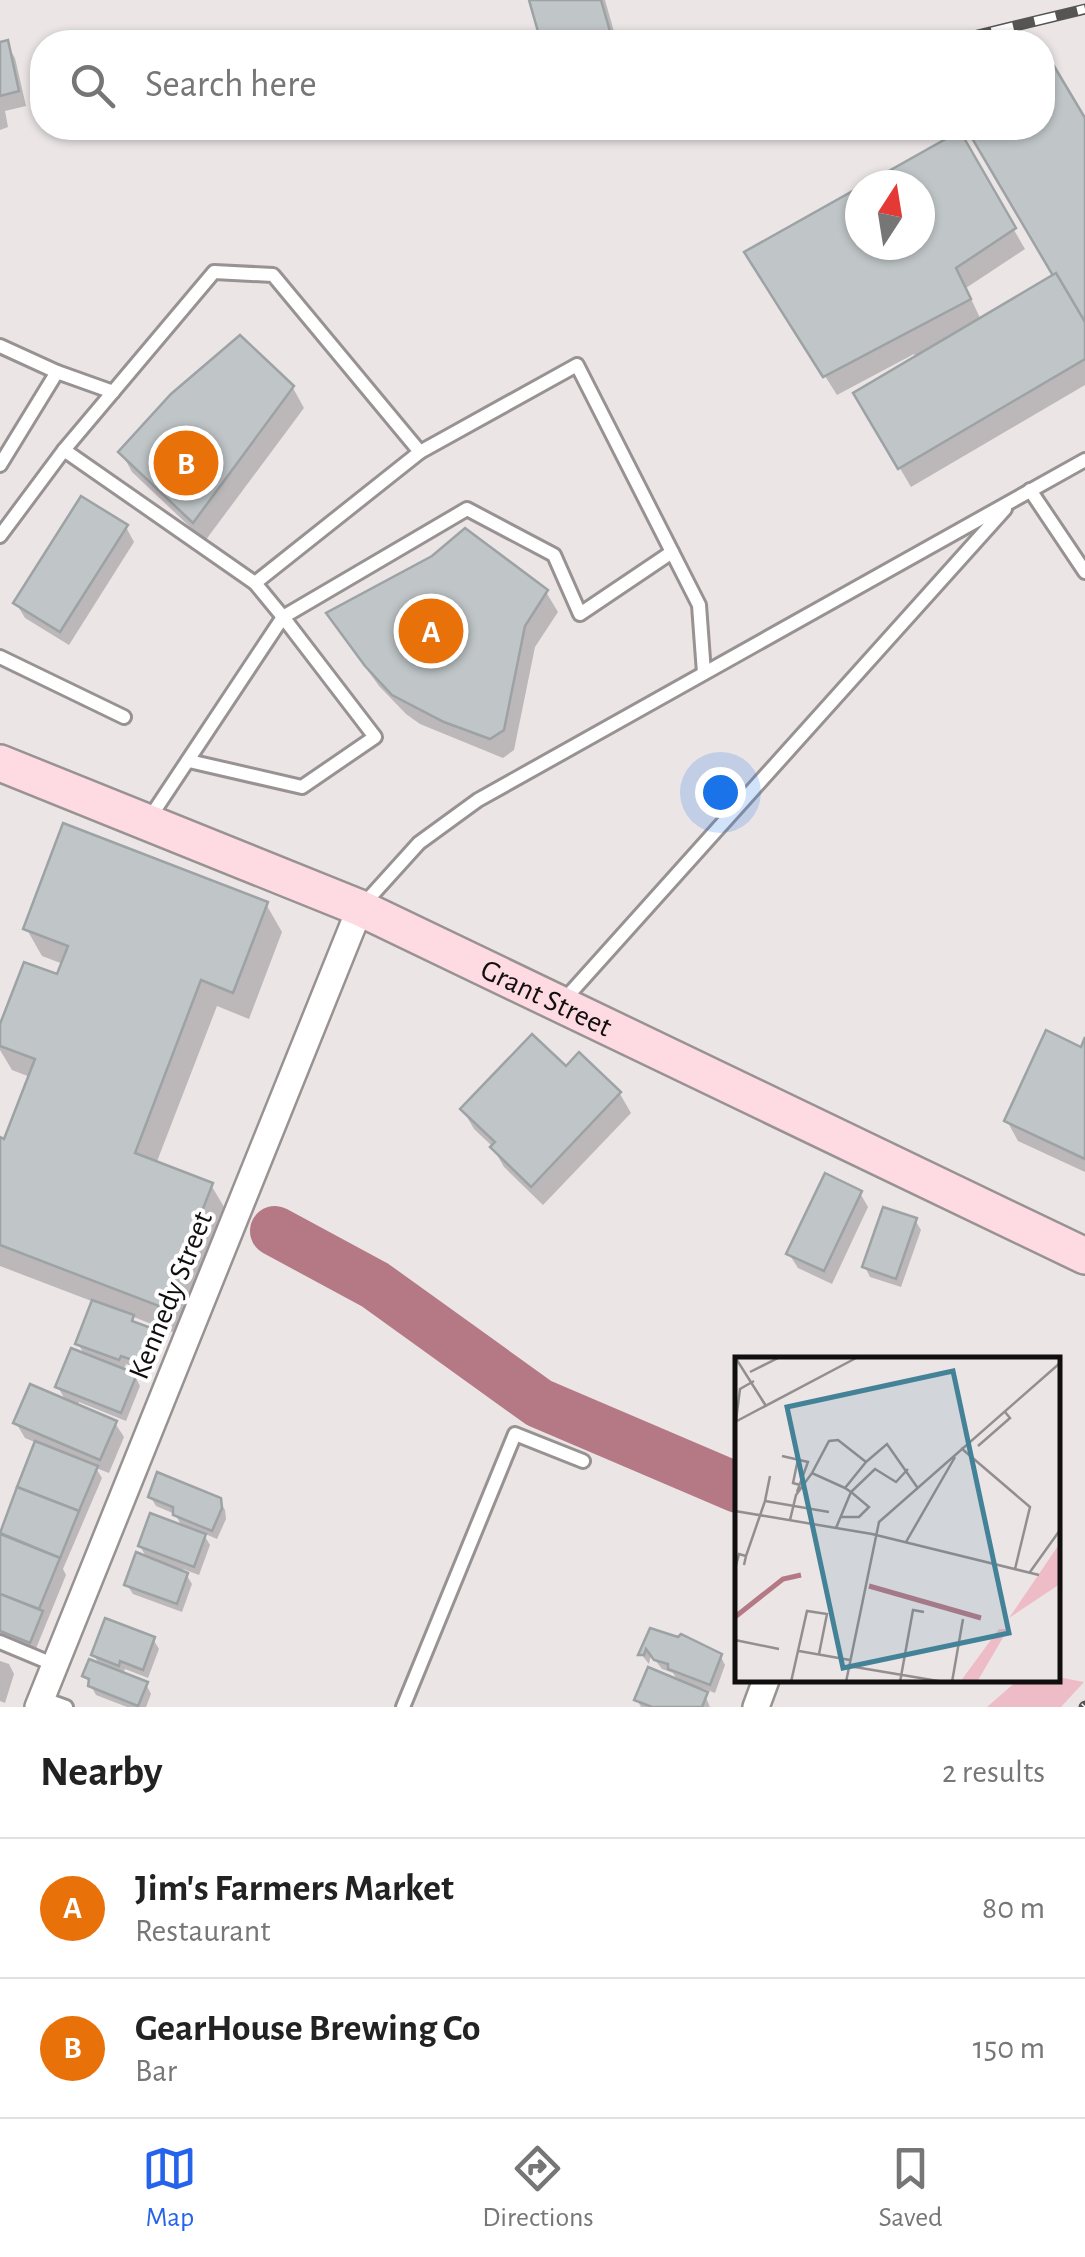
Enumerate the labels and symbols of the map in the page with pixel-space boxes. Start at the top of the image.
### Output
north arrow [845,170,935,260]
pin: B [154,426,218,500]
pin: A [398,594,464,668]
your location [695,767,746,818]
street label: Grant Street [476,954,617,1043]
street label: Kennedy Street [124,1207,218,1383]
inset map [735,1357,1060,1682]

